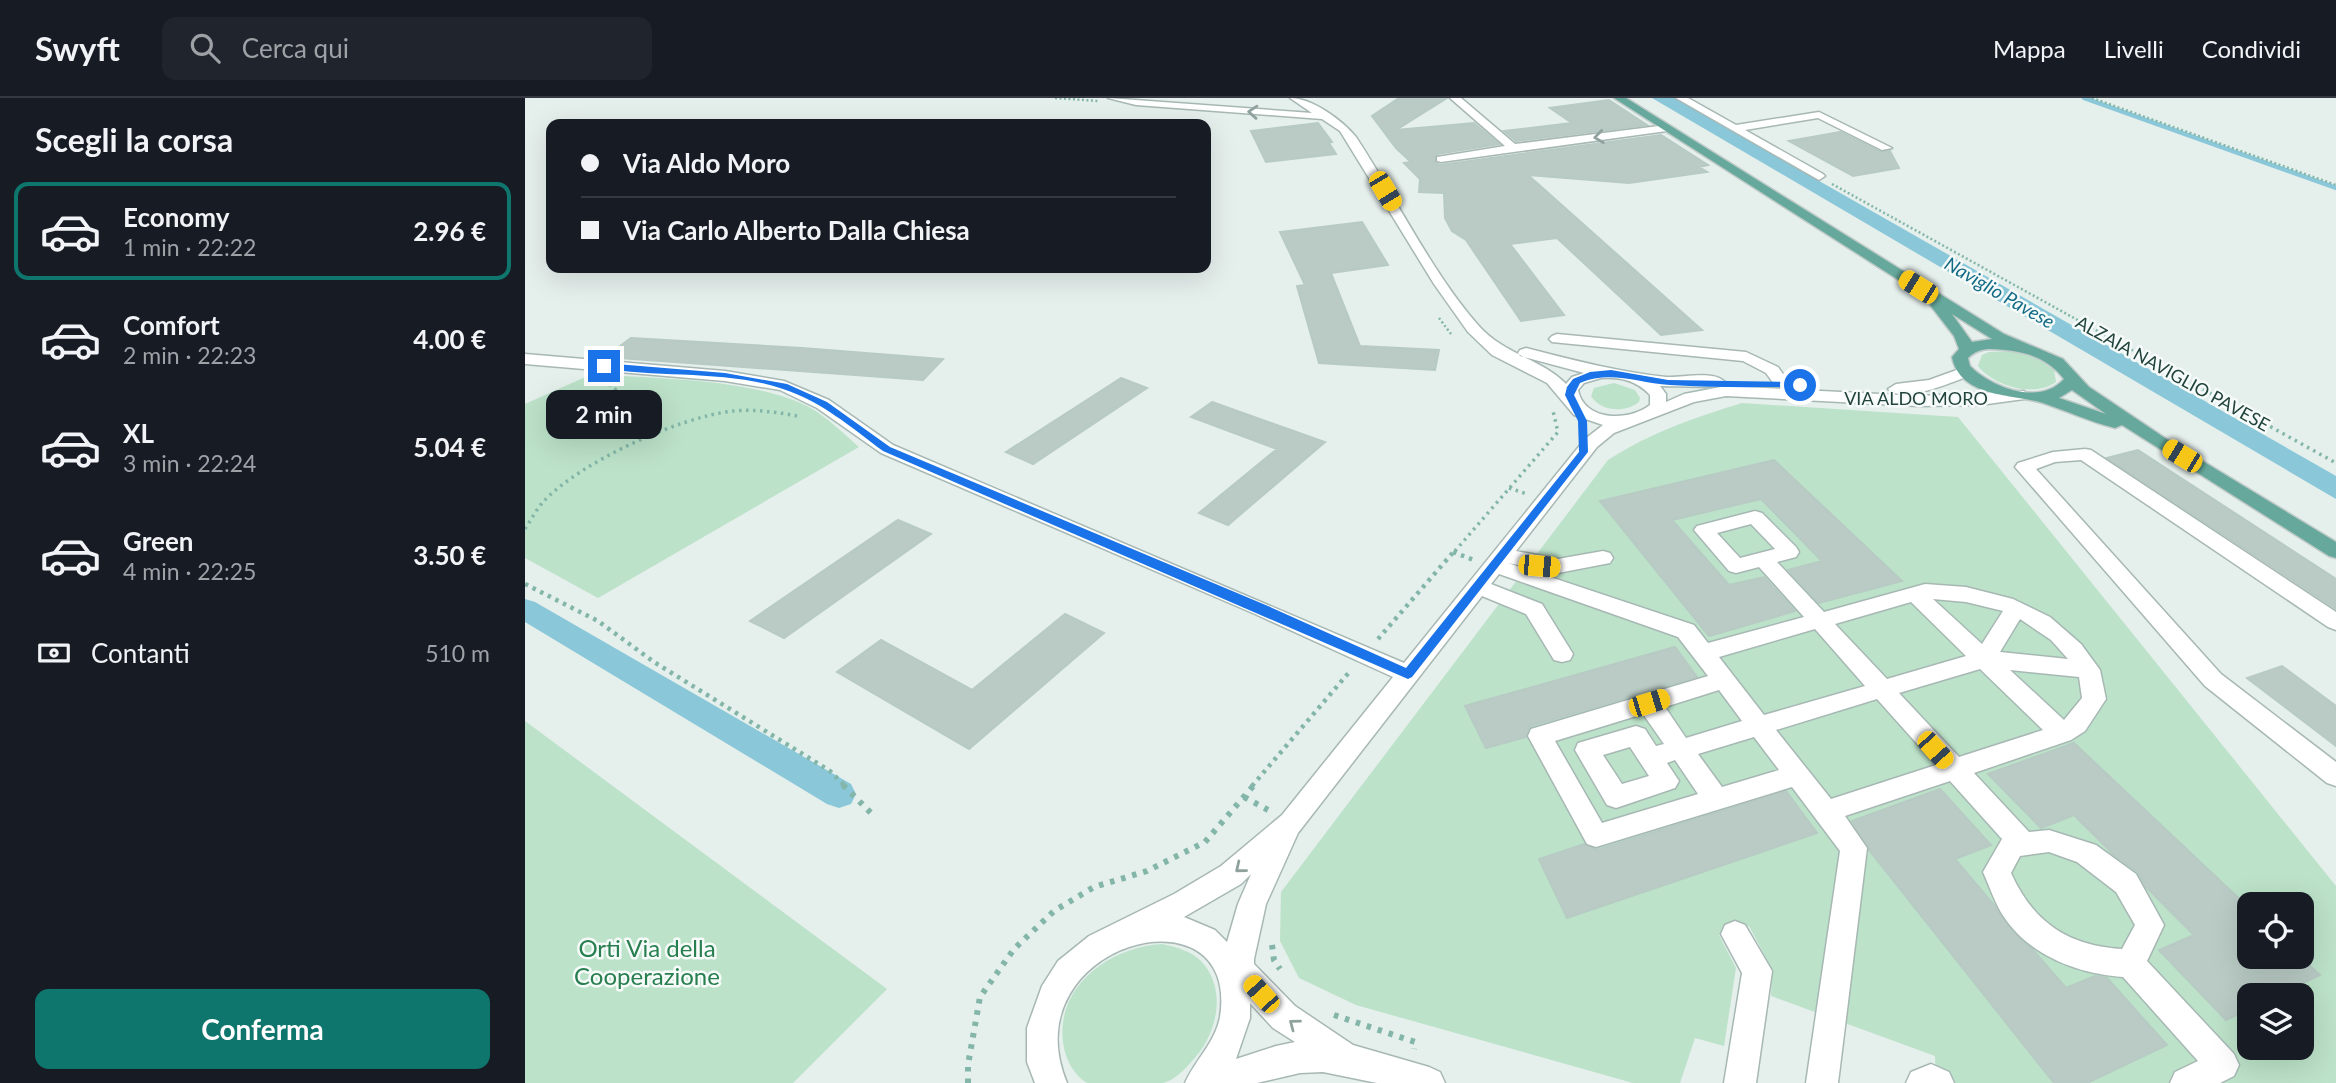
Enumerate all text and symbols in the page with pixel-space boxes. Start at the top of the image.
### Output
search box [162,17,652,80]
text: Swyft [35,28,120,68]
icon: search [186,29,224,67]
text: Cerca qui [242,32,349,64]
text: Mappa [1993,34,2066,63]
text: Livelli [2104,34,2164,63]
text: Condividi [2202,34,2301,63]
one-way arrow [1247,104,1258,119]
text: Scegli la corsa [35,120,233,159]
one-way arrow [1593,129,1605,144]
text: Via Aldo Moro [623,147,790,179]
car [1366,168,1405,214]
icon: car [39,200,102,263]
text: Economy [123,201,229,233]
text: Via Carlo Alberto Dalla Chiesa [623,214,970,246]
text: 2.96 € [413,215,486,247]
text: 1 min · 22:22 [123,233,256,261]
water label: Naviglio Pavese [1941,251,2059,333]
car [1895,267,1942,307]
icon: car [39,308,102,371]
text: Comfort [123,309,220,341]
street label: ALZAIA NAVIGLIO PAVESE [2072,310,2274,436]
text: 4.00 € [413,323,486,355]
text: 2 min · 22:23 [123,341,256,369]
route end [588,350,620,382]
route start [1784,369,1816,401]
street label: VIA ALDO MORO [1844,387,1988,409]
callout: 2 min [546,390,662,440]
text: 2 min [575,400,633,428]
icon: car [39,416,102,479]
text: XL [123,417,154,449]
text: 5.04 € [413,431,486,463]
car [2159,436,2206,476]
text: 3 min · 22:24 [123,449,256,477]
icon: car [39,524,102,587]
text: Green [123,525,193,557]
text: 3.50 € [413,539,486,571]
car [1518,554,1561,578]
text: 4 min · 22:25 [123,557,256,585]
icon: cash [35,634,73,672]
text: Contanti [91,637,190,669]
text: 510 m [425,639,490,667]
car [1626,687,1673,719]
car [1914,727,1957,773]
one-way arrow [1235,860,1247,873]
map controls [2237,892,2314,1060]
button: locate [2237,892,2314,969]
park label: Orti Via della Cooperazione [574,933,720,990]
car [1240,971,1283,1017]
button: layers [2237,983,2314,1060]
button: Conferma [35,989,490,1069]
one-way arrow [1289,1020,1302,1033]

